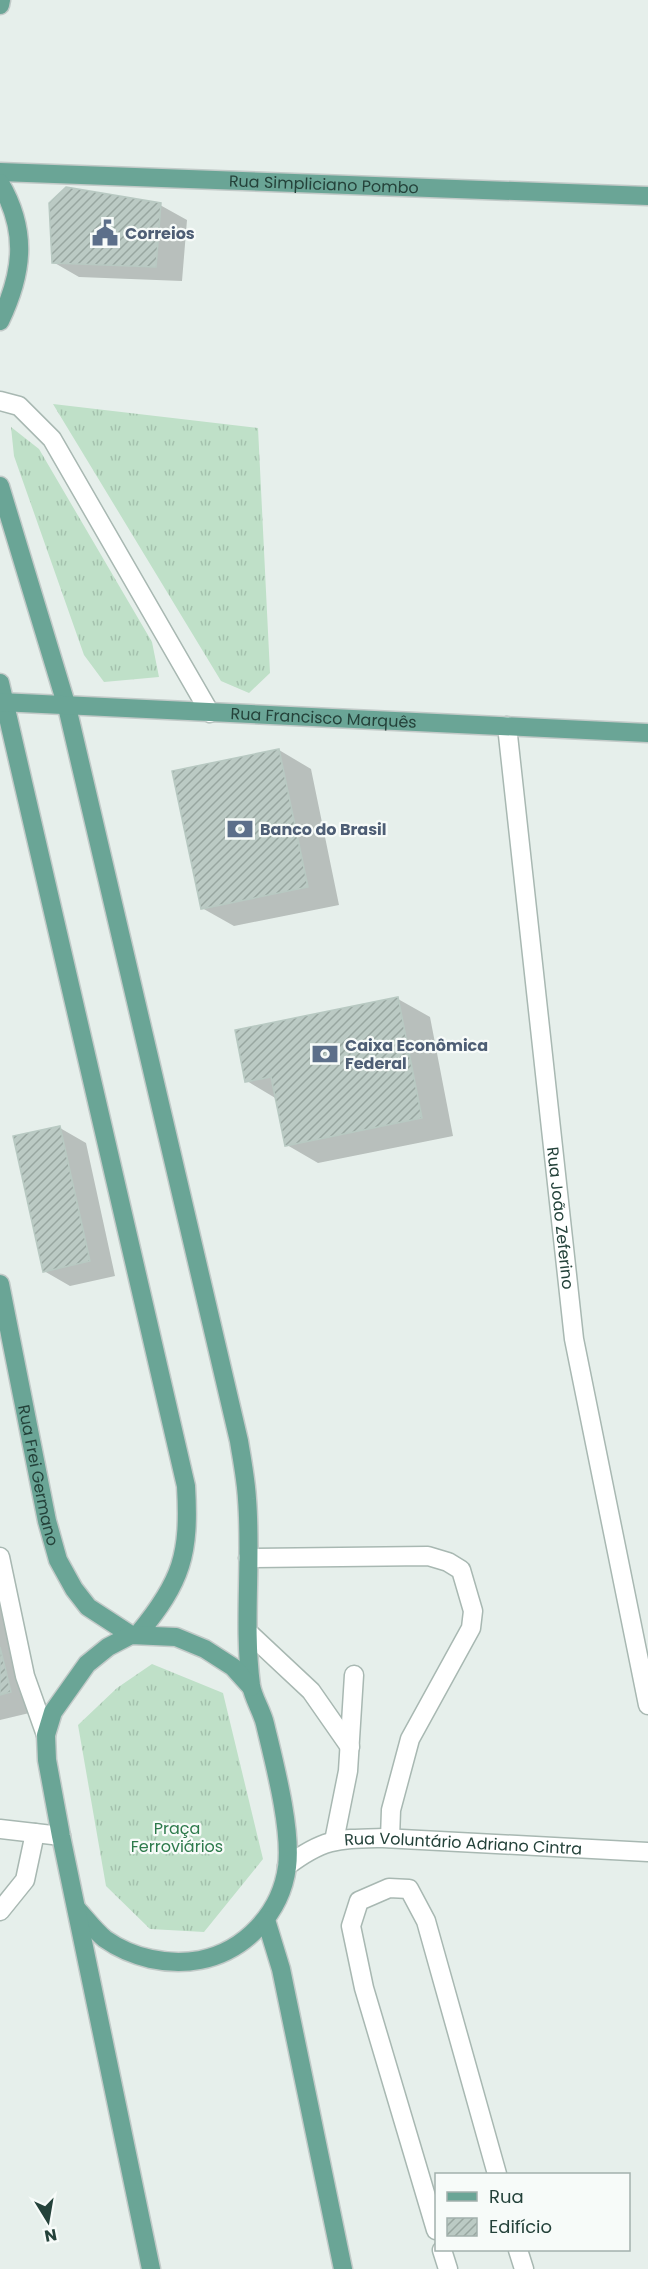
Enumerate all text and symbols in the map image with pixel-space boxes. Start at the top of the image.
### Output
street label: Rua Simpliciano Pombo [228,169,419,199]
public building icon: Correios [90,218,120,248]
place label: Correios [125,222,195,245]
street label: Rua Francisco Marquês [230,702,417,734]
bank icon: Banco do Brasil [225,814,255,844]
place label: Banco do Brasil [260,818,387,841]
place label: Caixa Econômica Federal [345,1034,488,1075]
bank icon: Caixa Econômica Federal [310,1039,340,1069]
street label: Rua João Zeferino [541,1146,580,1291]
street label: Rua Frei Germano [12,1403,64,1548]
park label: Praça Ferroviários [131,1817,223,1858]
street label: Rua Voluntário Adriano Cintra [343,1827,583,1861]
legend [435,2173,630,2251]
text: Rua [489,2184,524,2209]
north arrow [18,2191,78,2251]
text: Edifício [489,2214,552,2239]
text: N [43,2223,59,2248]

